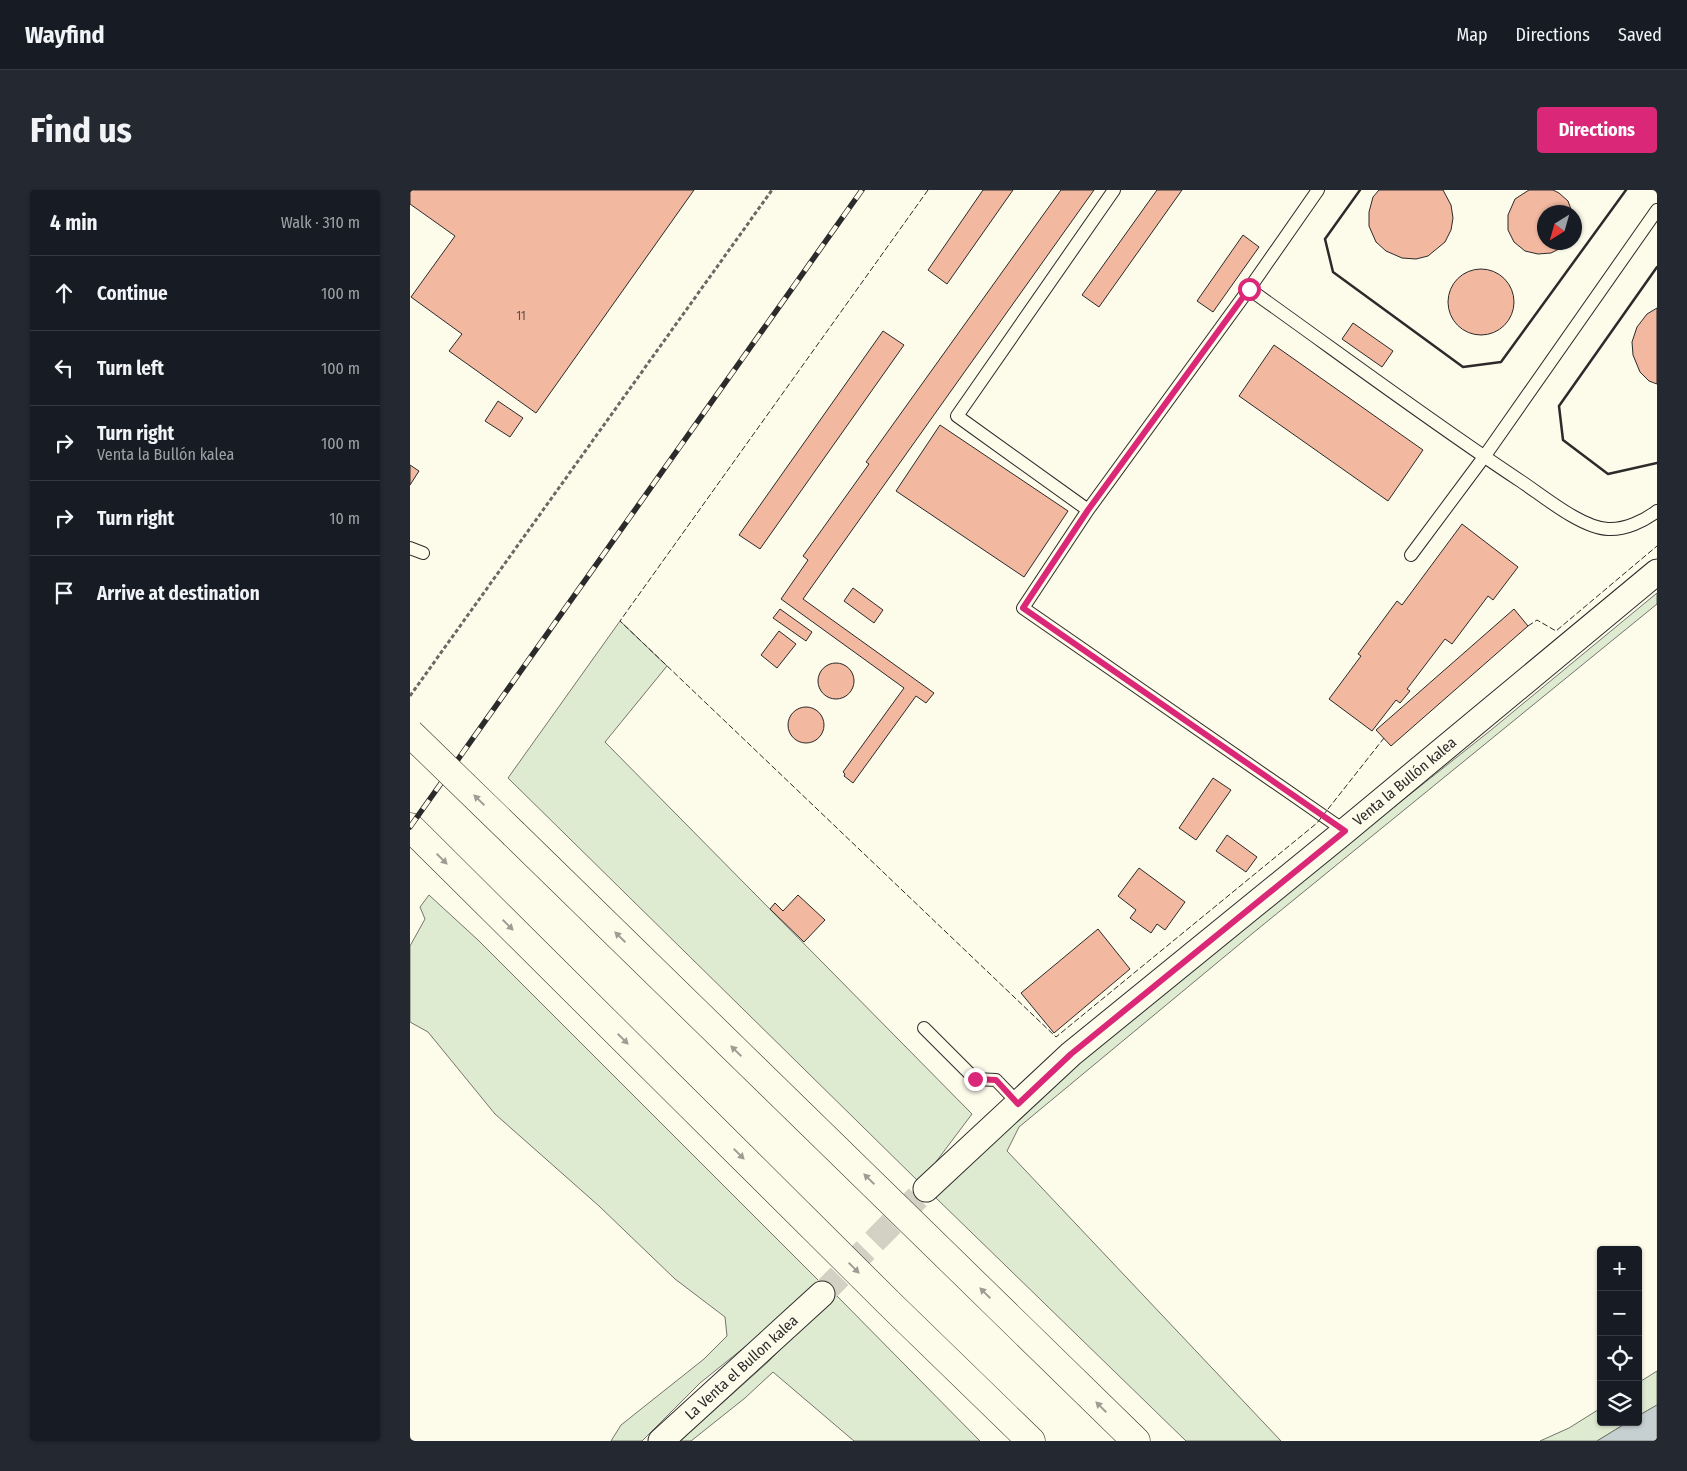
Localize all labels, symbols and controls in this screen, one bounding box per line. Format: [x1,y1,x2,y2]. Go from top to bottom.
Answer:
text: Wayfind [25,21,105,49]
text: Map [1456,24,1488,46]
text: Directions [1516,24,1590,46]
text: Saved [1618,24,1662,46]
button: Directions [1537,107,1657,153]
text: Find us [30,109,132,151]
north arrow [1537,205,1582,250]
text: 4 min [50,210,98,236]
text: Walk · 310 m [281,213,360,232]
route start [1238,278,1261,301]
icon: ahead [50,279,78,307]
text: Continue [97,282,168,305]
text: 100 m [321,284,360,303]
house number: 11 [516,309,526,323]
icon: left [50,354,78,382]
text: Turn left [97,357,164,380]
text: 100 m [321,359,360,378]
text: Turn right [97,422,174,445]
icon: right [50,429,78,457]
text: 100 m [321,434,360,453]
text: Venta la Bullón kalea [97,445,234,464]
icon: right [50,504,78,532]
text: Turn right [97,507,174,530]
text: 10 m [329,509,360,528]
icon: arrive [50,579,78,607]
text: Arrive at destination [97,582,260,605]
street label: Venta la Bullón kalea [1349,733,1460,830]
one-way arrow [473,794,485,806]
one-way arrow [435,853,447,865]
one-way arrow [502,919,514,931]
one-way arrow [614,931,626,943]
one-way arrow [617,1033,629,1045]
one-way arrow [731,1045,743,1057]
route end [964,1068,987,1091]
one-way arrow [733,1148,745,1160]
one-way arrow [863,1173,875,1185]
map controls [1597,1246,1642,1426]
button: + [1597,1246,1642,1291]
one-way arrow [848,1262,860,1274]
one-way arrow [979,1287,991,1299]
button: − [1597,1291,1642,1336]
street label: La Venta el Bullon kalea [681,1311,802,1424]
button: locate [1597,1336,1642,1381]
button: layers [1597,1381,1642,1426]
one-way arrow [1095,1401,1107,1413]

